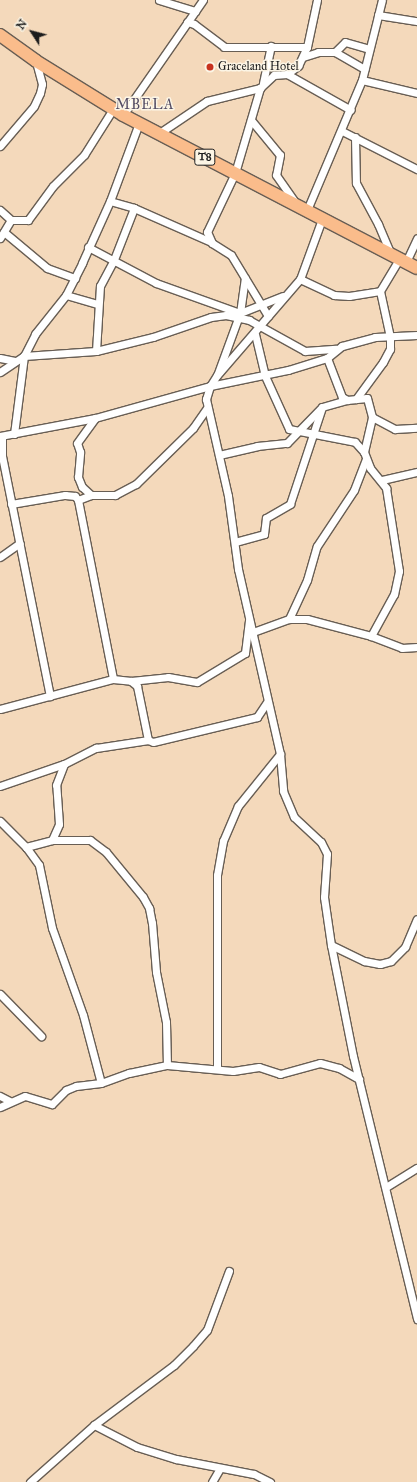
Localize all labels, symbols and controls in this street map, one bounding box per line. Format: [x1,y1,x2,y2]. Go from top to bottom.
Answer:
north arrow [12,12,52,52]
text: N [14,17,30,32]
place label: Graceland Hotel [218,60,299,74]
marker: Graceland Hotel [205,62,215,72]
district label: MBELA [116,97,174,113]
road number: T8 [194,148,216,166]

